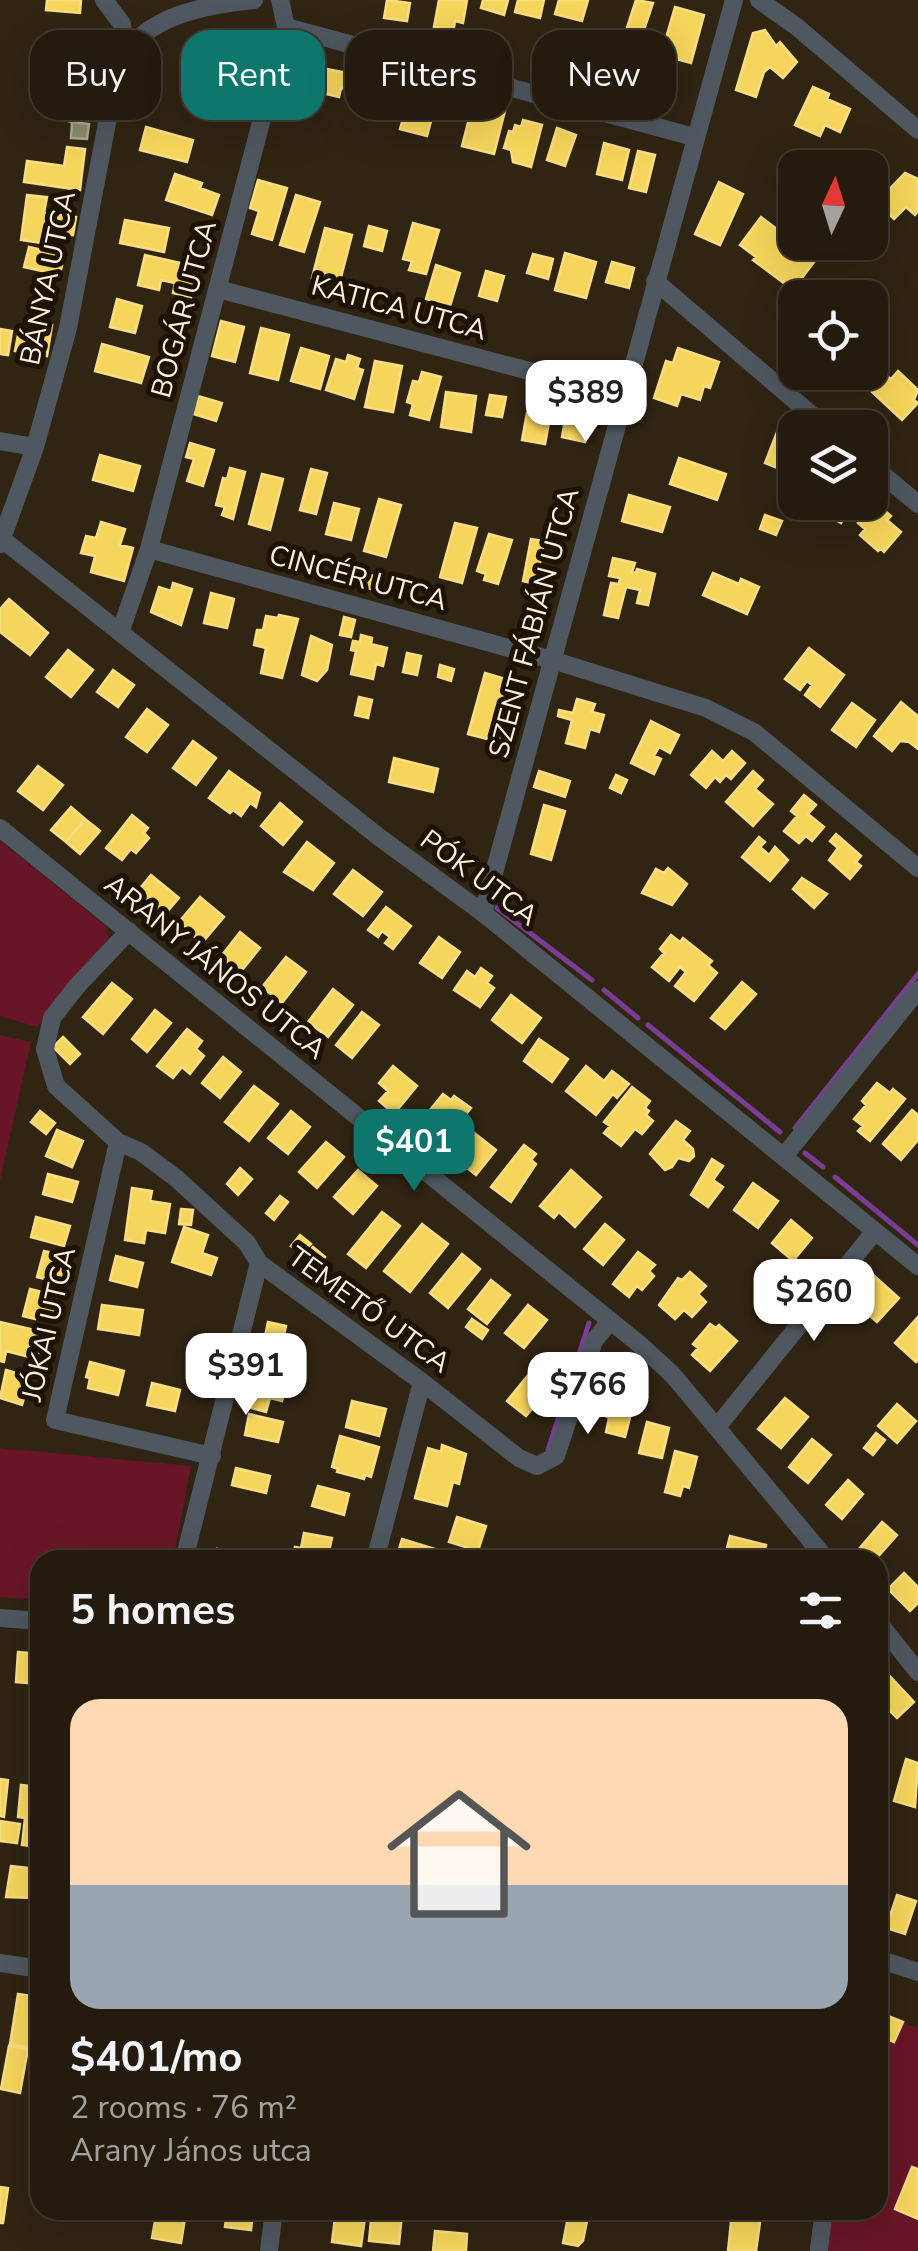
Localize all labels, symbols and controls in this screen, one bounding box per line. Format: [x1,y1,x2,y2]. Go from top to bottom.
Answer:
chip: Buy [30,30,161,120]
chip: Rent [181,30,325,120]
chip: Filters [345,30,512,120]
chip: New [532,30,676,120]
north arrow [778,150,888,260]
map controls [778,150,888,520]
street label: BÁNYA UTCA [11,187,85,369]
street label: BOGÁR UTCA [142,216,226,402]
street label: KATICA UTCA [307,266,491,350]
button: locate [778,280,888,390]
pin: $389 [527,360,645,445]
text: $389 [548,371,624,414]
button: layers [778,410,888,520]
street label: SZENT FÁBIÁN UTCA [480,484,588,762]
street label: CINCÉR UTCA [265,536,451,620]
street label: PÓK UTCA [412,821,546,935]
street label: ARANY JÁNOS UTCA [96,866,334,1068]
pin: $401 [355,1109,473,1194]
text: $401 [376,1120,452,1163]
street label: TEMETŐ UTCA [280,1238,458,1382]
street label: JÓKAI UTCA [13,1243,85,1406]
pin: $260 [755,1259,873,1344]
text: $260 [776,1270,852,1313]
pin: $391 [187,1333,305,1418]
text: $391 [208,1344,284,1387]
pin: $766 [529,1352,647,1437]
text: $766 [550,1363,626,1406]
text: 5 homes [70,1582,235,1639]
icon: filters [793,1583,848,1638]
icon: home [369,1764,549,1944]
text: $401/mo [70,2029,242,2086]
text: 2 rooms · 76 m² [70,2086,297,2129]
text: Arany János utca [70,2129,312,2172]

